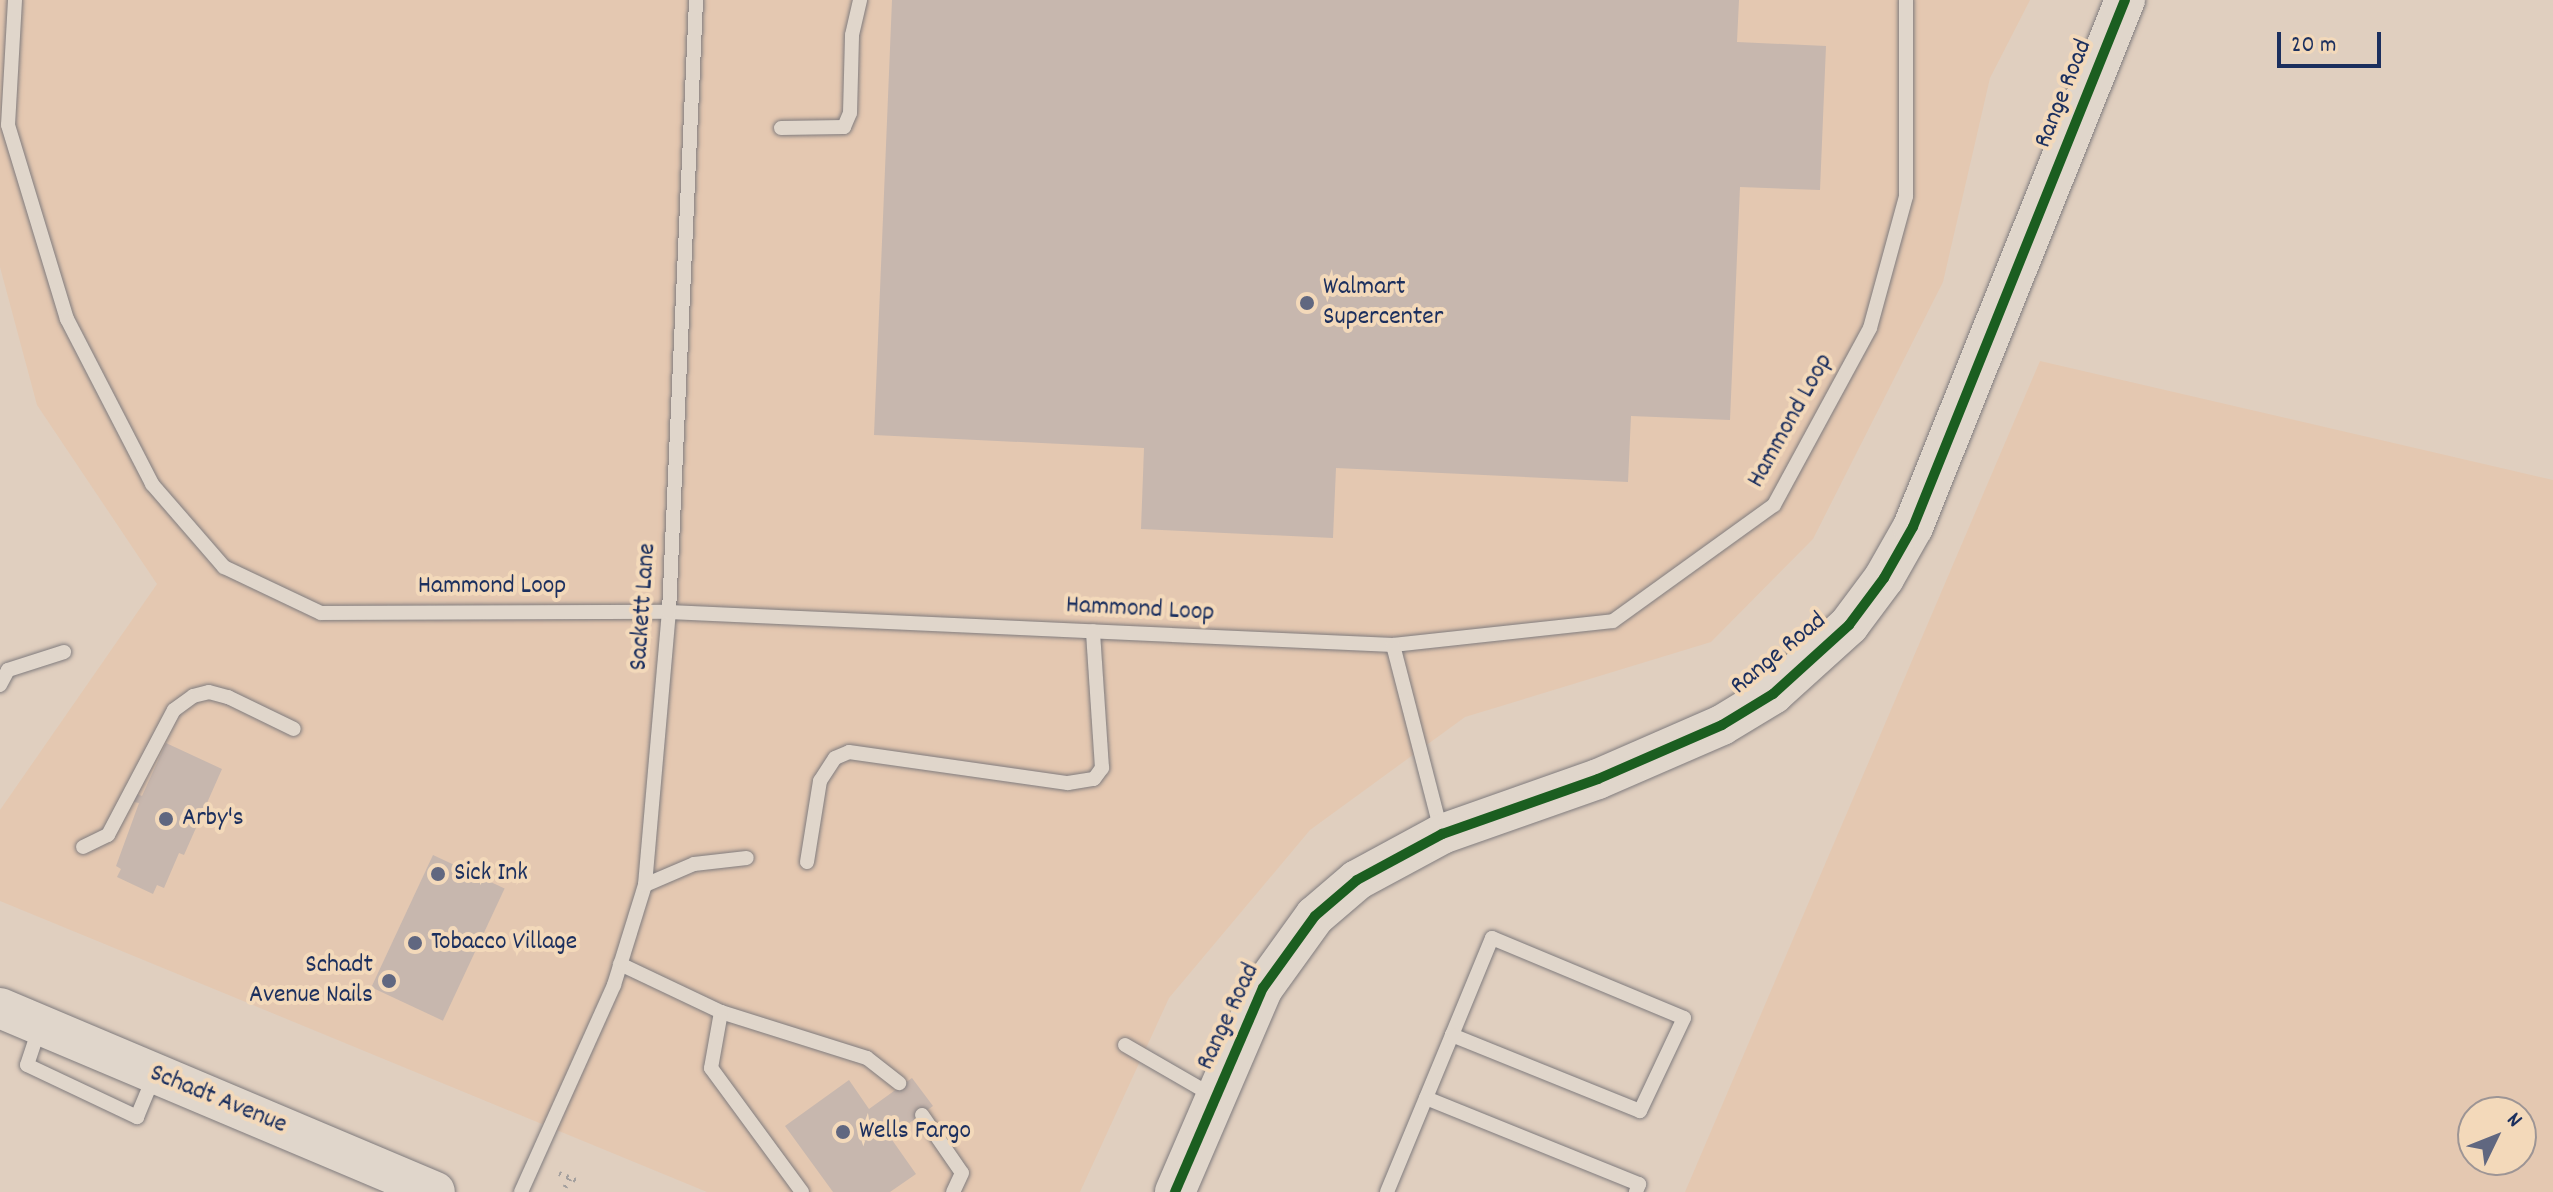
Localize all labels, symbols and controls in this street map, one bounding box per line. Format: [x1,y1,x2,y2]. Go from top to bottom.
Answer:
scale bar [2281,16,2385,66]
text: 20 m [2291,29,2337,63]
street label: Range Road [2028,35,2100,153]
place label: Walmart Supercenter [1323,272,1443,334]
marker: Walmart Supercenter [1298,294,1316,312]
street label: Hammond Loop [1741,348,1841,494]
street label: Sackett Lane [624,542,664,672]
street label: Hammond Loop [418,571,566,603]
street label: Hammond Loop [1065,591,1215,629]
street label: Range Road [1725,606,1833,702]
place label: Arby's [182,803,244,835]
marker: Arby's [157,810,175,828]
place label: Sick Ink [454,858,528,890]
marker: Sick Ink [429,865,447,883]
place label: Tobacco Village [431,927,577,959]
marker: Tobacco Village [406,934,424,952]
place label: Schadt Avenue Nails [249,950,373,1012]
street label: Range Road [1191,959,1267,1075]
marker: Schadt Avenue Nails [380,972,398,990]
street label: Schadt Avenue [145,1058,291,1142]
north arrow [2457,1096,2537,1176]
text: N [2498,1106,2528,1135]
place label: Wells Fargo [859,1116,971,1148]
marker: Wells Fargo [834,1123,852,1141]

